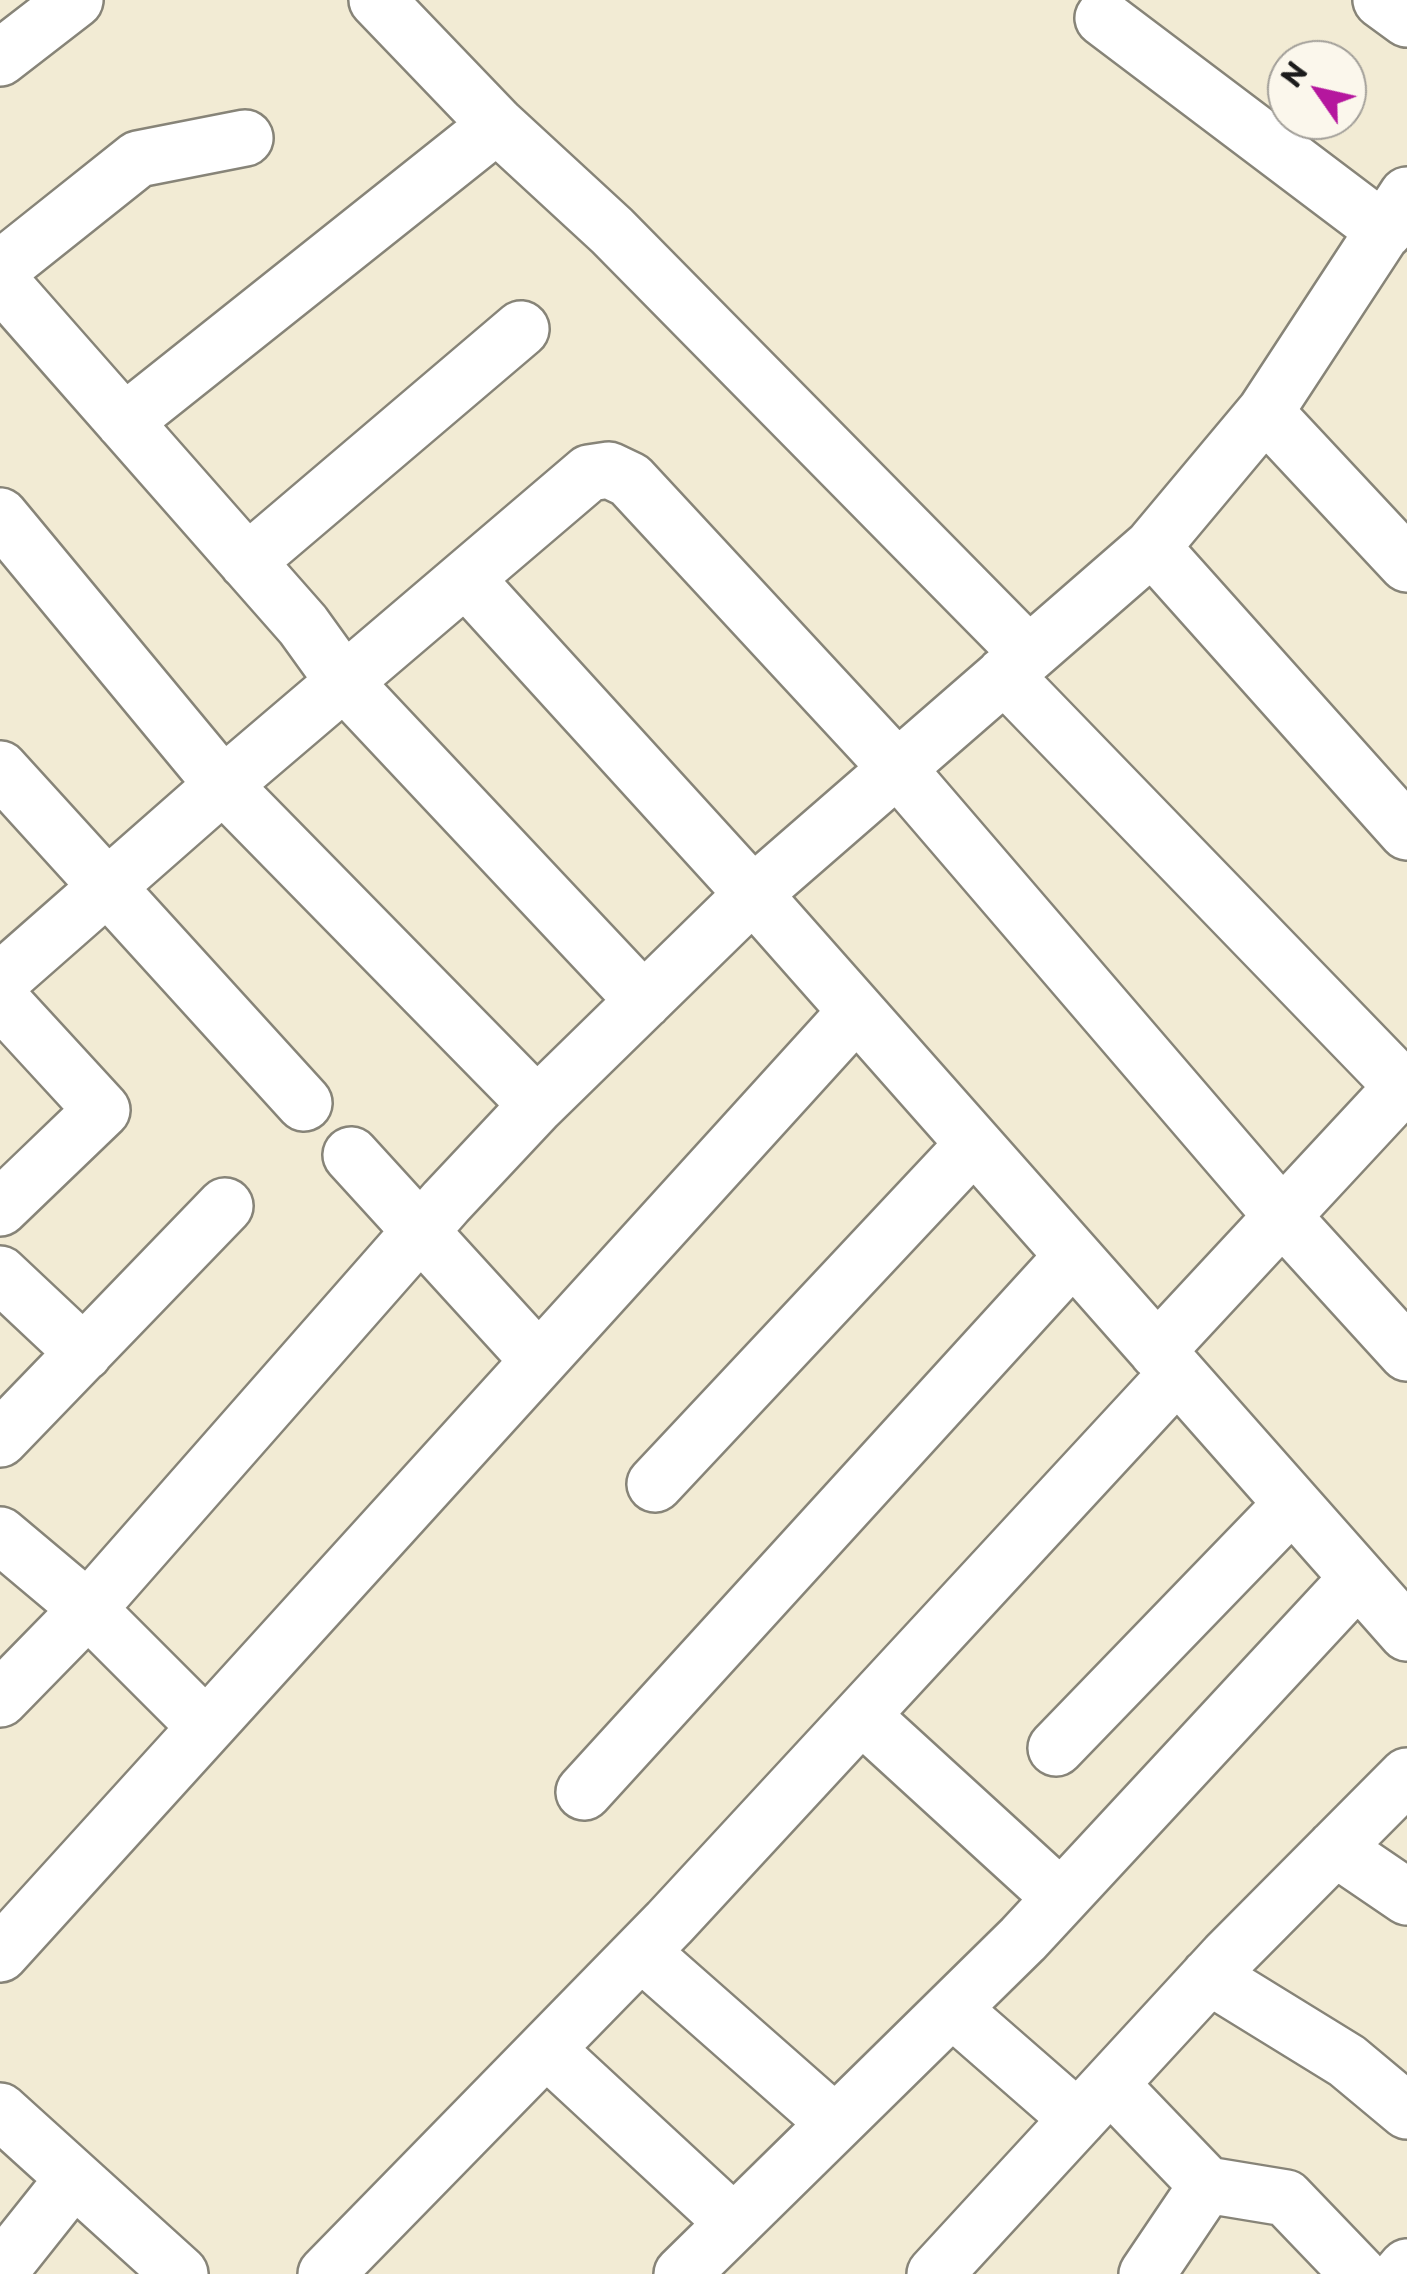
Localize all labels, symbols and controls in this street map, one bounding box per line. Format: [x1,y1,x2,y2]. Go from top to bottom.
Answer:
north arrow [1267,40,1367,140]
text: N [1269,53,1317,95]

